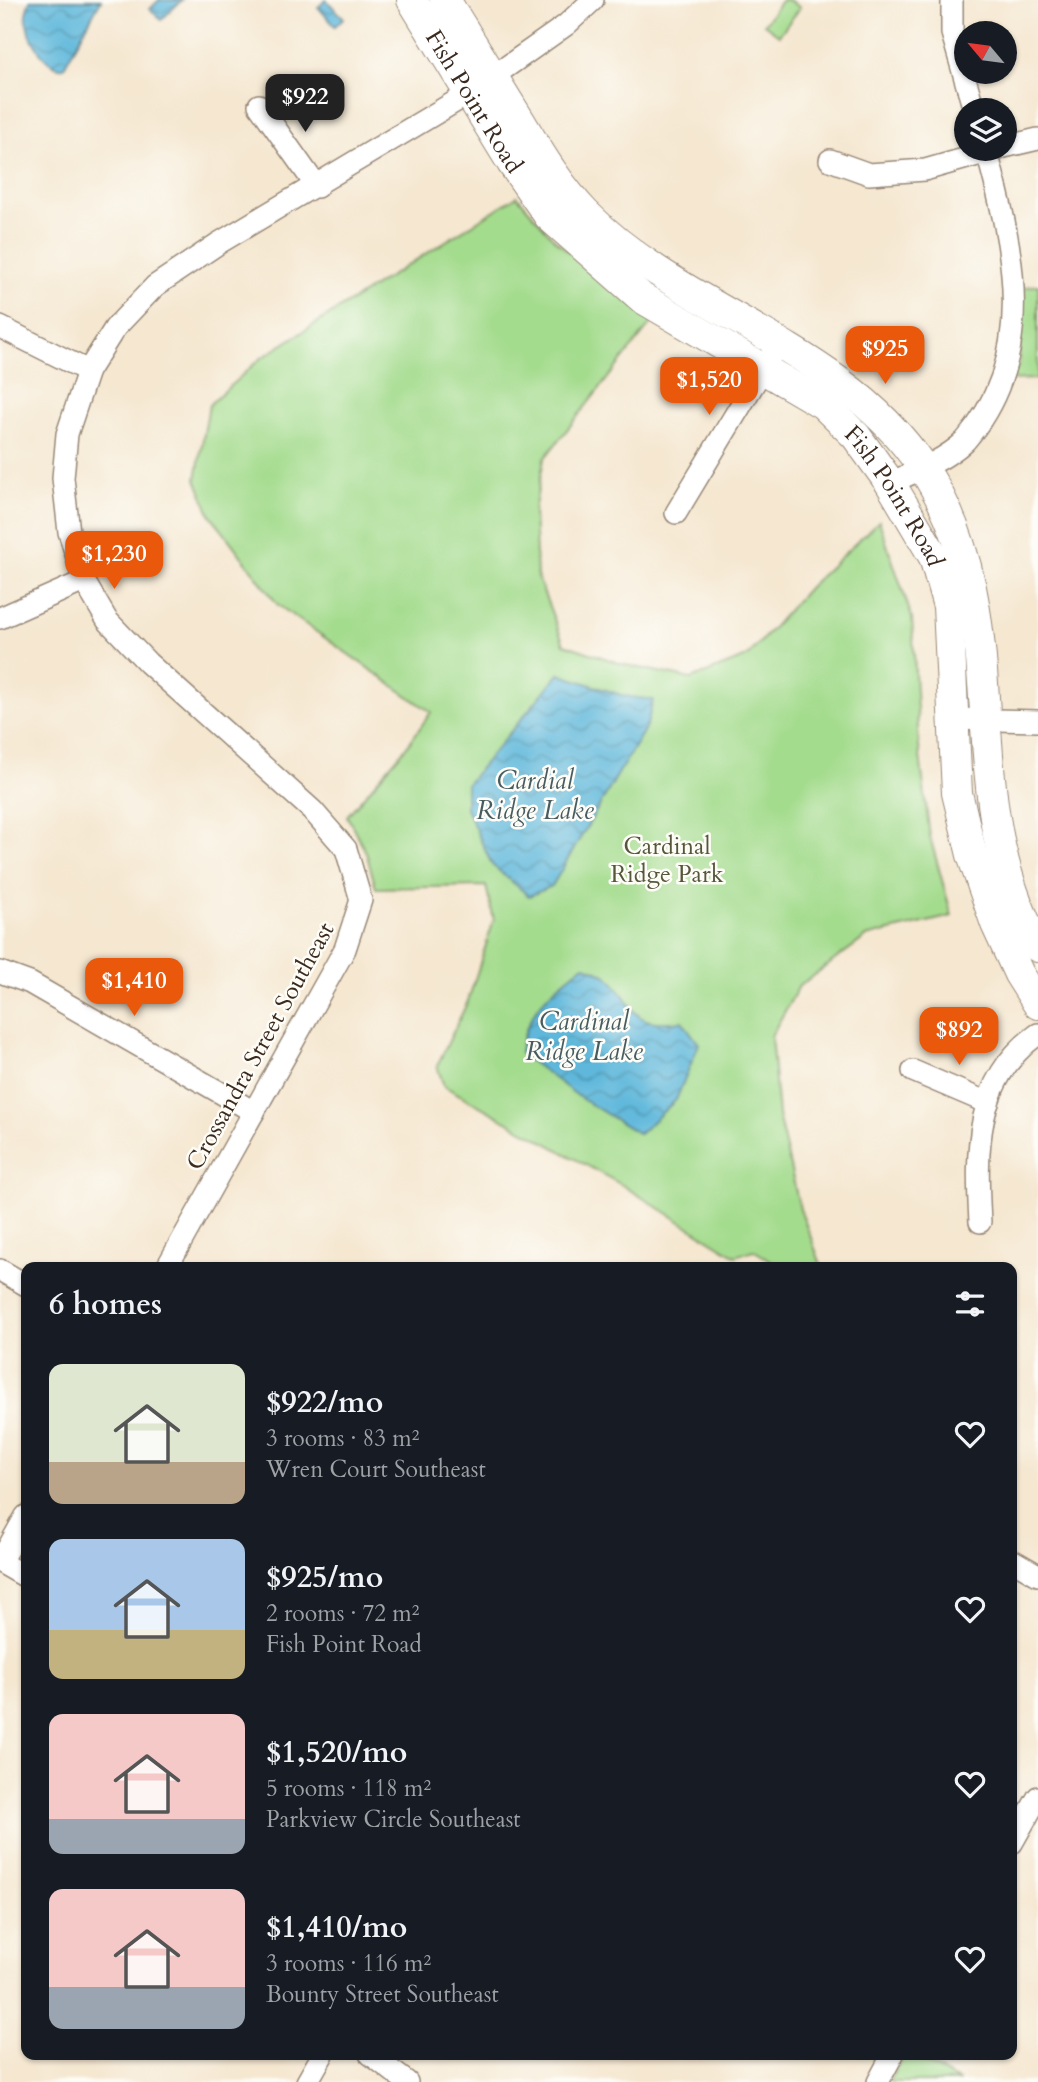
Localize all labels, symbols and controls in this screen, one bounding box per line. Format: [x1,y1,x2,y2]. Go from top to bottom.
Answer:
north arrow [954,21,1017,84]
map controls [954,21,1017,161]
street label: Fish Point Road [417,24,530,180]
pin: $922 [264,74,346,134]
text: $922 [281,81,329,112]
button: layers [954,98,1017,161]
pin: $925 [844,326,926,386]
text: $925 [861,333,909,364]
pin: $1,520 [652,358,766,417]
text: $1,520 [676,364,742,395]
street label: Fish Point Road [837,418,952,570]
pin: $1,230 [57,532,171,591]
text: $1,230 [81,538,147,569]
water label: Cardial Ridge Lake [476,763,595,828]
park label: Cardinal Ridge Park [610,830,724,891]
street label: Crossandra Street Southeast [179,916,343,1176]
pin: $1,410 [77,958,191,1018]
text: $1,410 [101,965,167,996]
water label: Cardinal Ridge Lake [525,1004,644,1069]
pin: $892 [918,1007,1000,1067]
text: $892 [935,1014,983,1045]
text: 6 homes [49,1284,162,1325]
icon: filters [951,1285,989,1323]
text: $922/mo [266,1382,383,1423]
icon: home [105,1392,189,1476]
icon: heart [951,1415,989,1453]
text: 3 rooms · 83 m² [266,1423,419,1454]
text: Wren Court Southeast [266,1454,486,1485]
text: $925/mo [266,1557,383,1598]
icon: home [105,1567,189,1651]
icon: heart [951,1590,989,1628]
text: 2 rooms · 72 m² [266,1598,419,1629]
text: Fish Point Road [266,1629,422,1660]
text: $1,520/mo [266,1732,407,1773]
icon: home [105,1742,189,1826]
icon: heart [951,1765,989,1803]
text: 5 rooms · 118 m² [266,1773,431,1804]
text: Parkview Circle Southeast [266,1804,521,1835]
text: $1,410/mo [266,1907,407,1948]
icon: home [105,1917,189,2001]
icon: heart [951,1940,989,1978]
text: 3 rooms · 116 m² [266,1948,431,1979]
text: Bounty Street Southeast [266,1979,499,2010]

